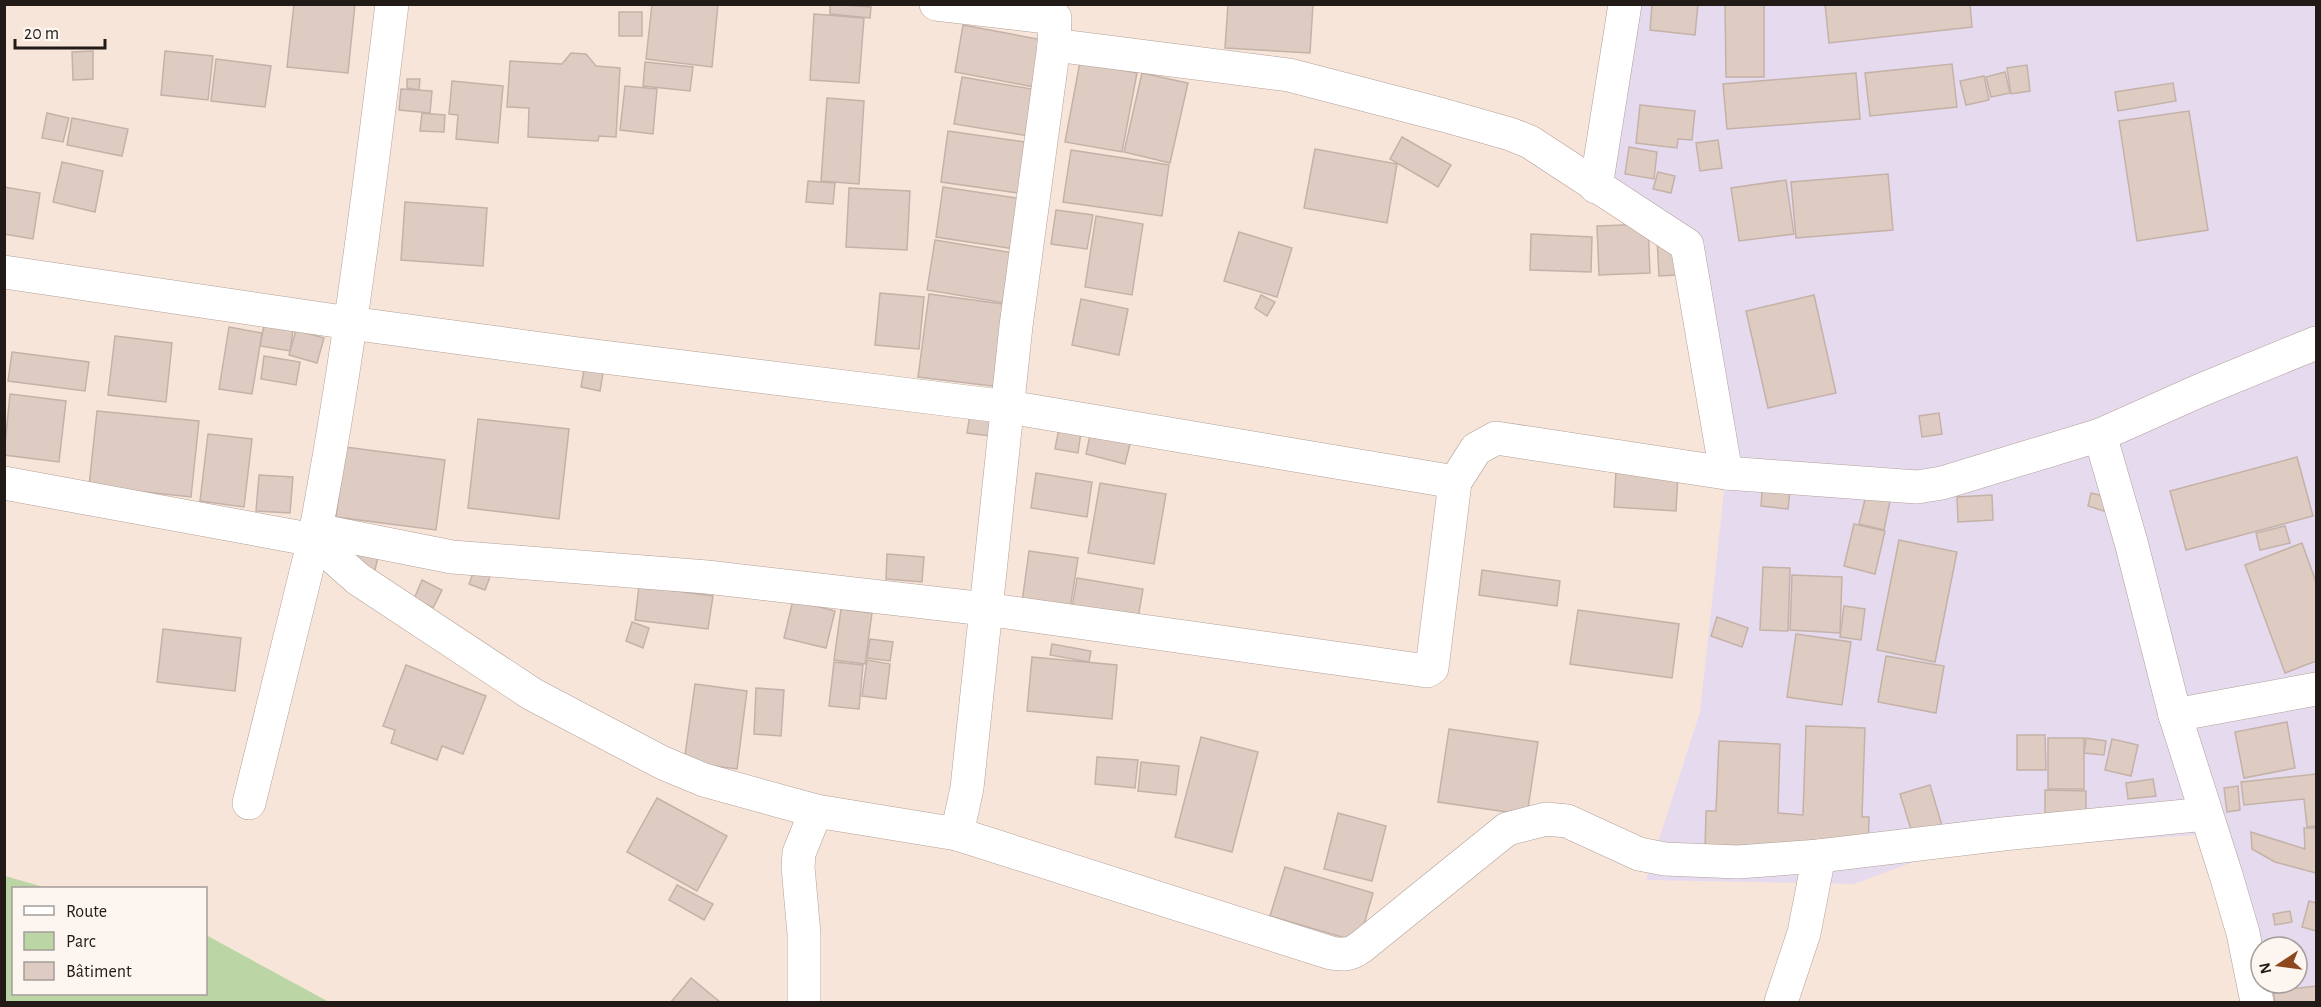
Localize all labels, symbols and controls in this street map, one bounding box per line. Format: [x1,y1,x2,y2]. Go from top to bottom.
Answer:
scale bar [15,12,105,50]
text: 20 m [24,25,59,43]
legend [12,887,207,995]
text: Route [66,903,107,921]
text: Parc [66,933,96,951]
north arrow [2249,935,2309,995]
text: N [2256,961,2274,975]
text: Bâtiment [66,963,132,981]

